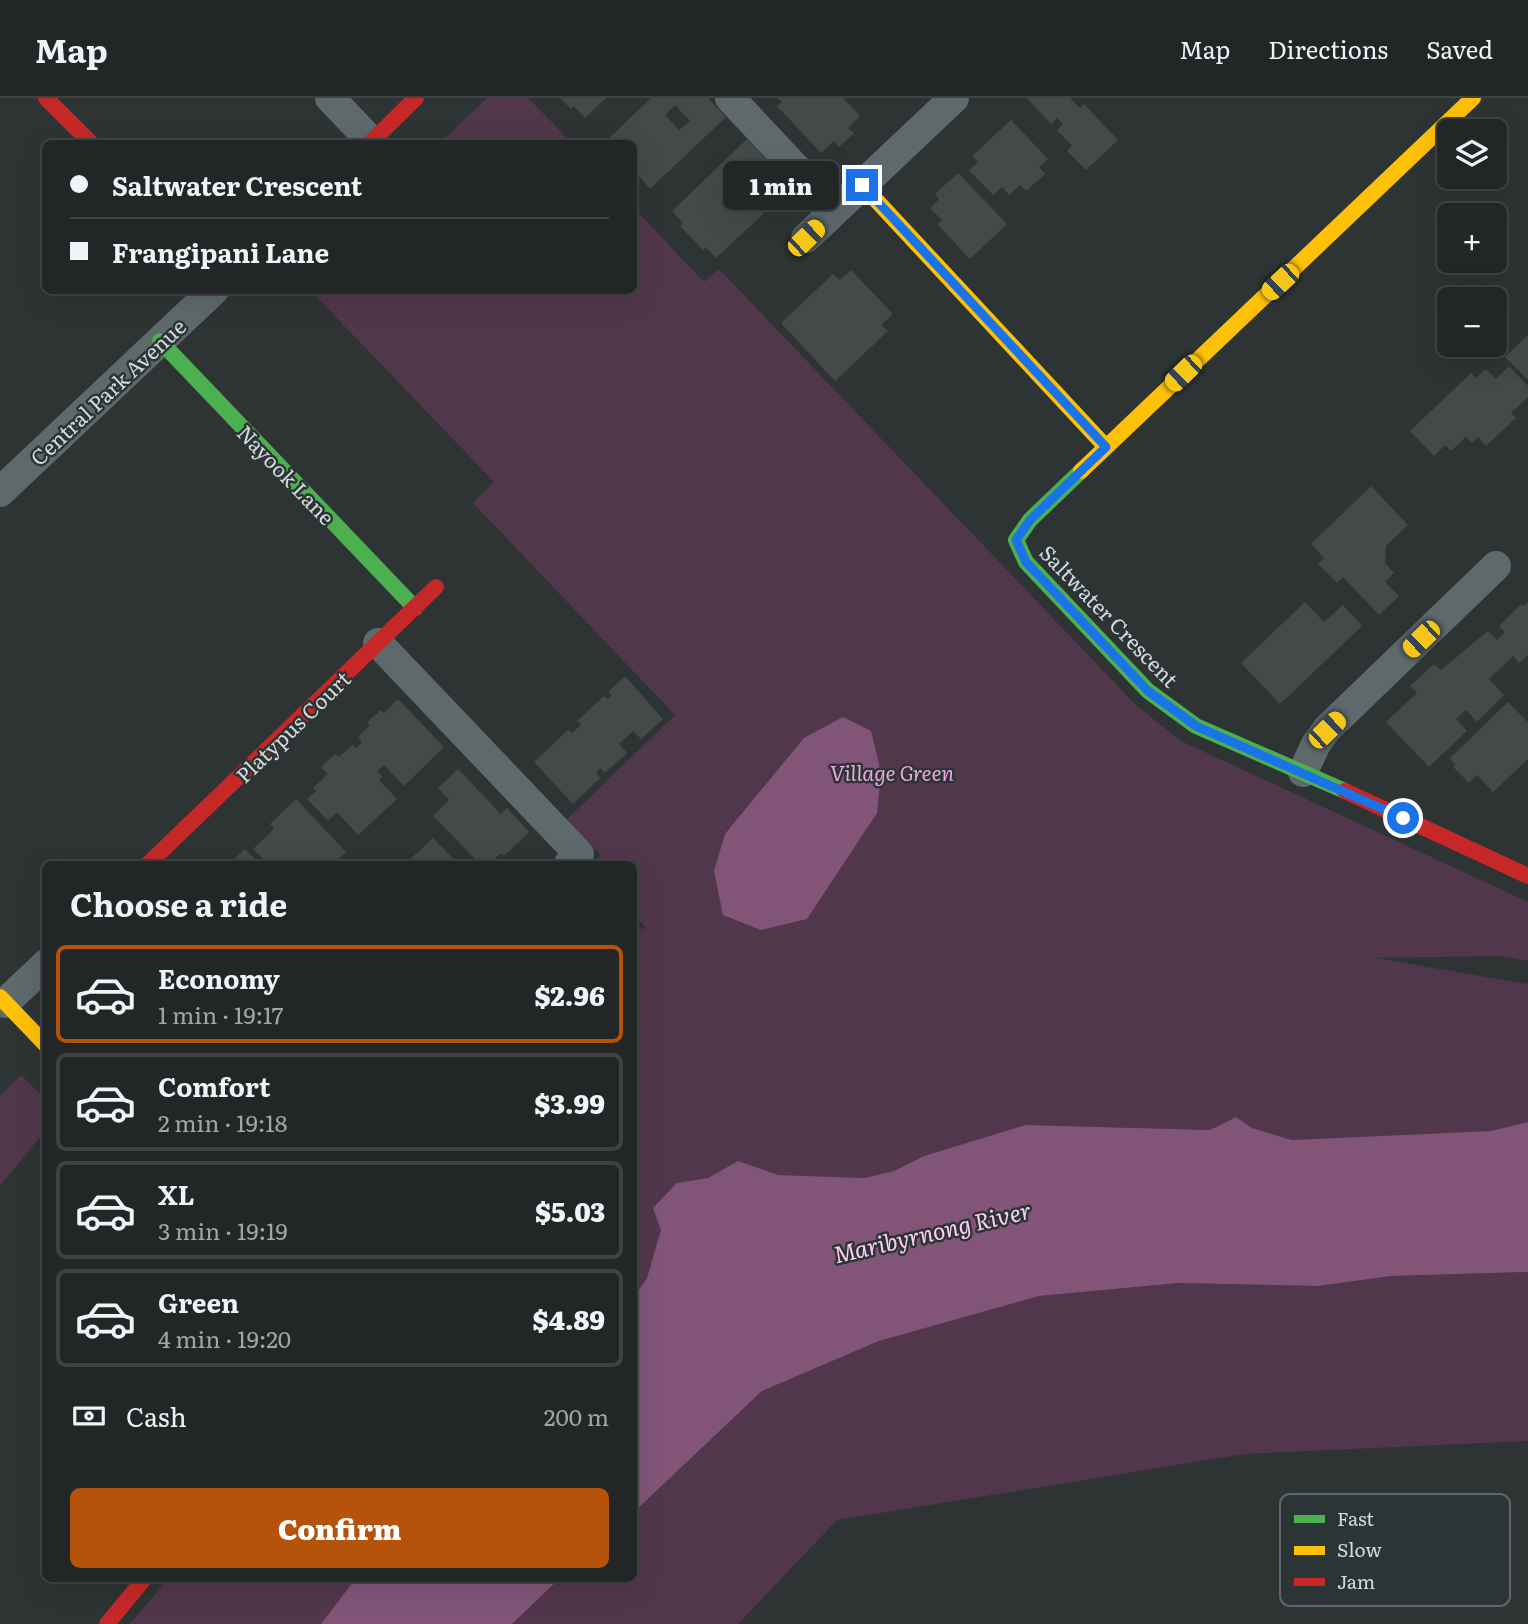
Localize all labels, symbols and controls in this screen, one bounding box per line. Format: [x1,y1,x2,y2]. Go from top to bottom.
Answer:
text: Map [35,24,108,73]
text: Map [1179,31,1230,66]
text: Directions [1268,31,1388,66]
text: Saved [1426,31,1493,66]
map controls [1437,119,1507,357]
button: layers [1437,119,1507,189]
callout: 1 min [722,160,838,210]
text: Saltwater Crescent [112,165,362,204]
text: 1 min [750,168,812,202]
route end [846,169,878,201]
button: + [1437,203,1507,273]
car [784,216,829,260]
text: Frangipani Lane [112,232,329,271]
car [1258,260,1303,304]
button: − [1437,287,1507,357]
street label: Central Park Avenue [22,310,192,472]
car [1161,351,1206,395]
street label: Nayook Lane [231,417,343,531]
street label: Saltwater Crescent [1034,537,1187,694]
car [1399,617,1444,661]
street label: Platypus Court [228,663,357,789]
car [1305,708,1350,752]
park label: Village Green [830,756,954,787]
route start [1387,802,1419,834]
text: Choose a ride [70,879,287,927]
text: Economy [158,958,280,997]
icon: car [74,963,137,1026]
text: $2.96 [534,975,605,1014]
text: 1 min · 19:17 [158,997,283,1031]
text: Comfort [158,1066,270,1105]
icon: car [74,1071,137,1134]
text: $3.99 [534,1083,605,1122]
text: 2 min · 19:18 [158,1105,287,1139]
text: XL [158,1174,195,1213]
icon: car [74,1179,137,1242]
text: $5.03 [535,1191,605,1230]
water label: Maribyrnong River [830,1192,1034,1270]
text: 3 min · 19:19 [158,1213,288,1247]
text: Green [158,1282,239,1321]
icon: car [74,1287,137,1350]
text: $4.89 [533,1299,605,1338]
text: 4 min · 19:20 [158,1321,291,1355]
text: Cash [126,1396,187,1435]
icon: cash [70,1397,108,1435]
text: 200 m [544,1399,609,1433]
button: Confirm [70,1488,609,1568]
legend [1280,1494,1510,1606]
text: Fast [1337,1504,1374,1532]
text: Slow [1337,1535,1382,1563]
text: Jam [1337,1567,1375,1595]

